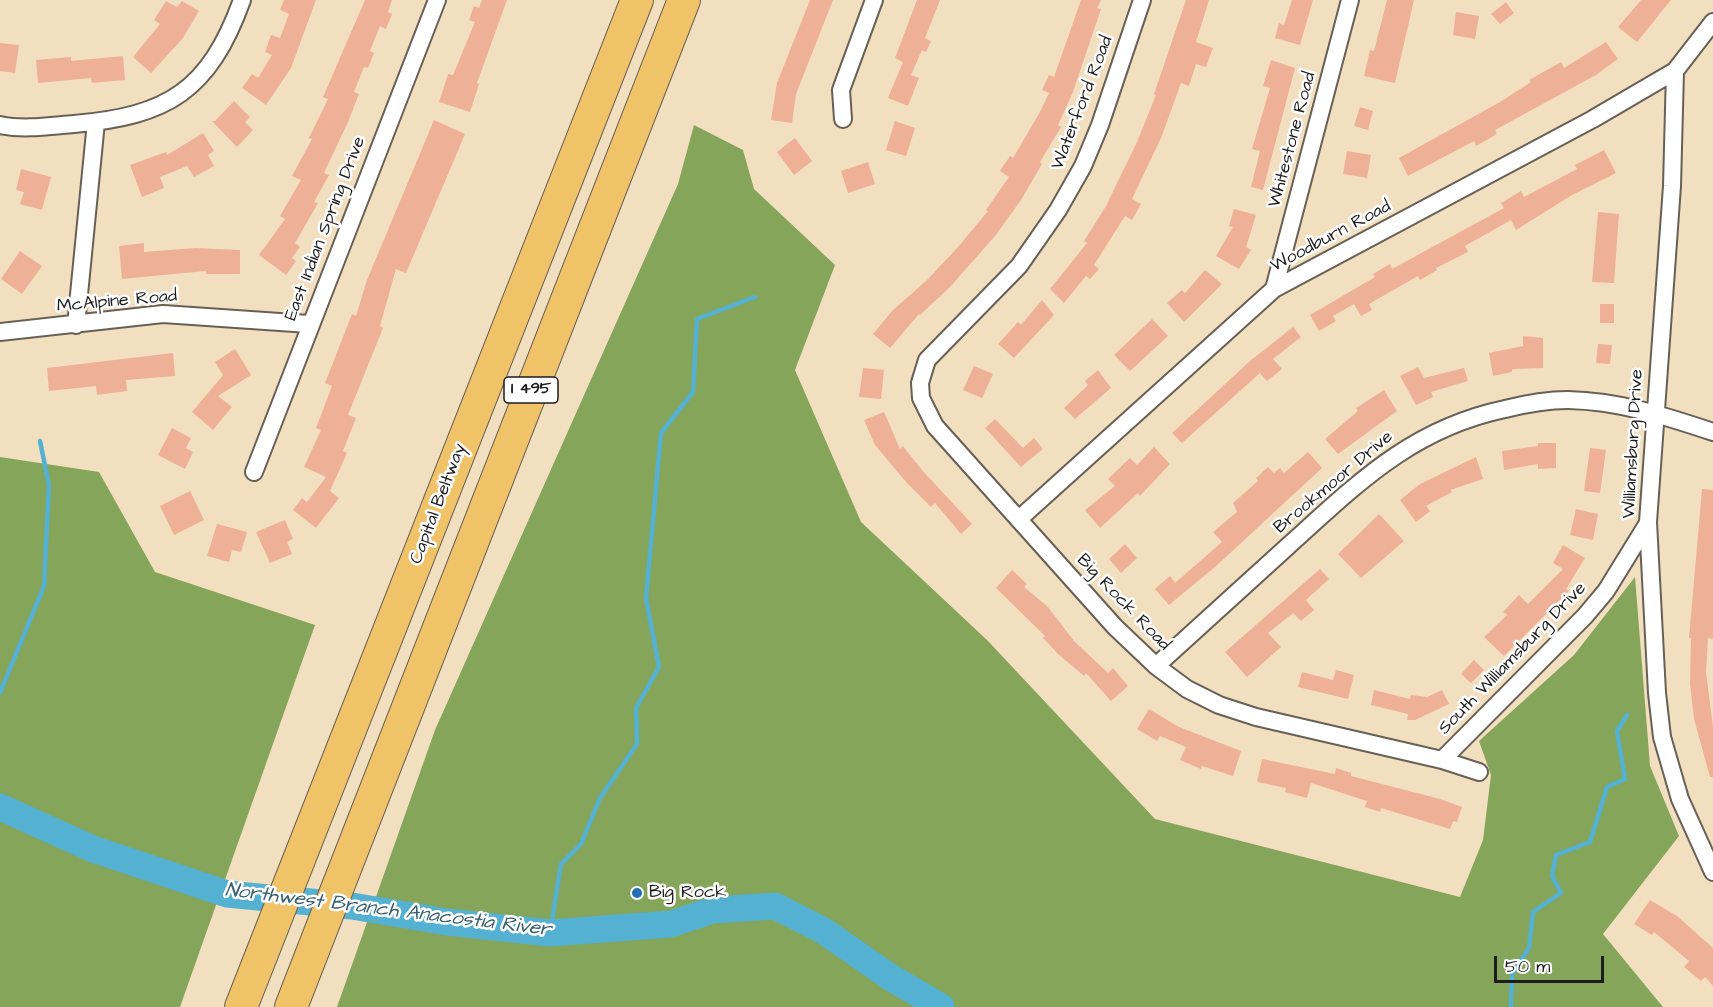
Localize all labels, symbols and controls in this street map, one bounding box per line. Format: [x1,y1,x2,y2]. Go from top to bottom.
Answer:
street label: Waterford Road [1048,33,1118,173]
street label: Whitestone Road [1265,70,1321,210]
street label: East Indian Spring Drive [281,134,371,324]
street label: Woodburn Road [1267,196,1395,278]
street label: McAlpine Road [56,286,178,318]
street label: Williamsburg Drive [1619,369,1649,519]
road number: I 495 [504,377,558,403]
street label: Brookmoor Drive [1270,427,1398,539]
street label: Capital Beltway [406,441,472,567]
street label: Big Rock Road [1071,550,1175,656]
street label: South Williamsburg Drive [1435,578,1591,740]
water label: Northwest Branch Anacostia River [224,879,552,943]
place label: Big Rock [649,882,726,904]
marker: Big Rock [630,886,644,900]
scale bar [1497,944,1606,982]
text: 50 m [1505,954,1550,979]

